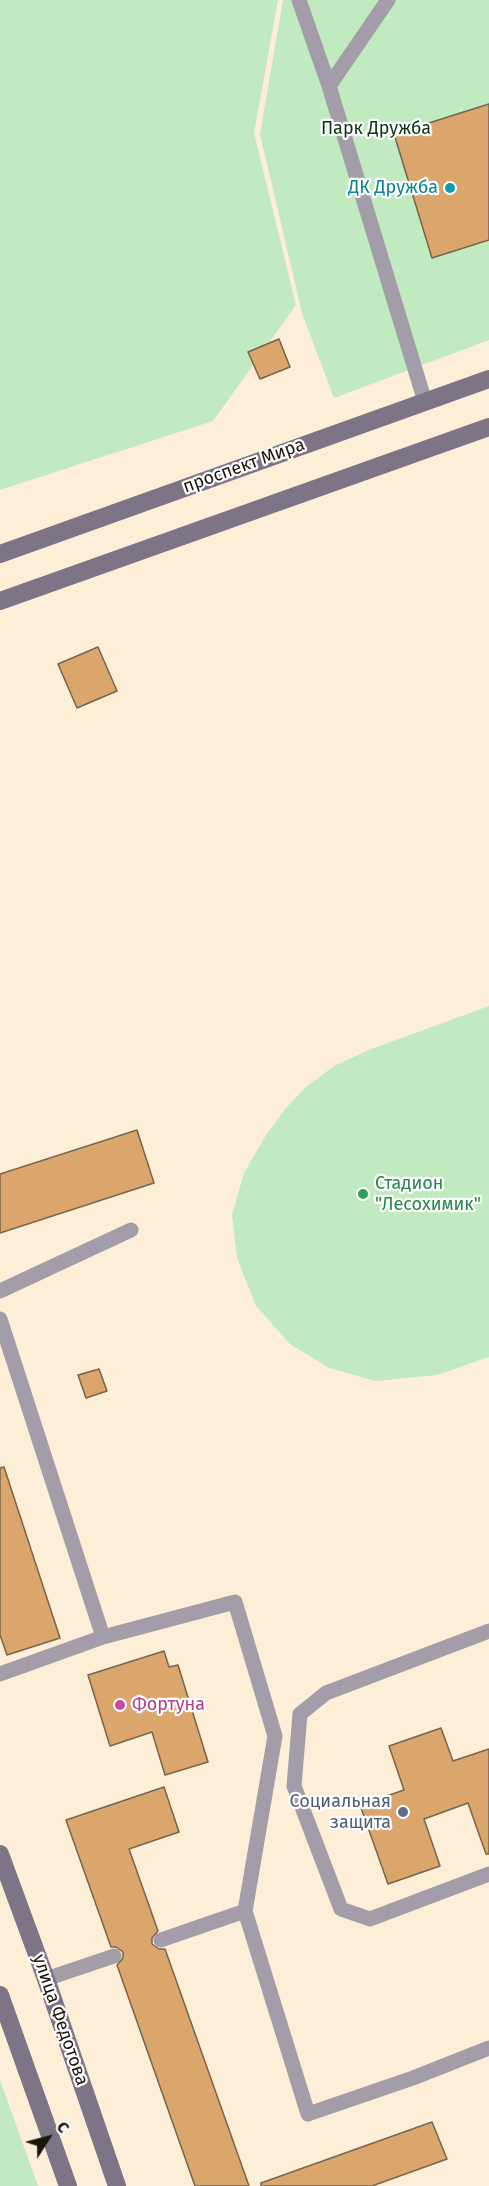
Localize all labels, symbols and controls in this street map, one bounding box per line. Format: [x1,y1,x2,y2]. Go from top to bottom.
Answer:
park label: Парк Дружба [321,118,431,140]
place label: ДК Дружба [348,177,438,199]
marker: ДК Дружба [443,181,457,195]
street label: проспект Мира [180,434,308,498]
place label: Стадион "Лесохимик" [375,1173,481,1216]
marker: Стадион "Лесохимик" [356,1187,370,1201]
place label: Фортуна [132,1694,205,1716]
marker: Фортуна [113,1698,127,1712]
place label: Социальная защита [290,1791,391,1834]
marker: Социальная защита [396,1805,410,1819]
street label: улица Федотова [27,1952,93,2088]
north arrow [18,2108,78,2168]
text: С [53,2118,73,2136]

